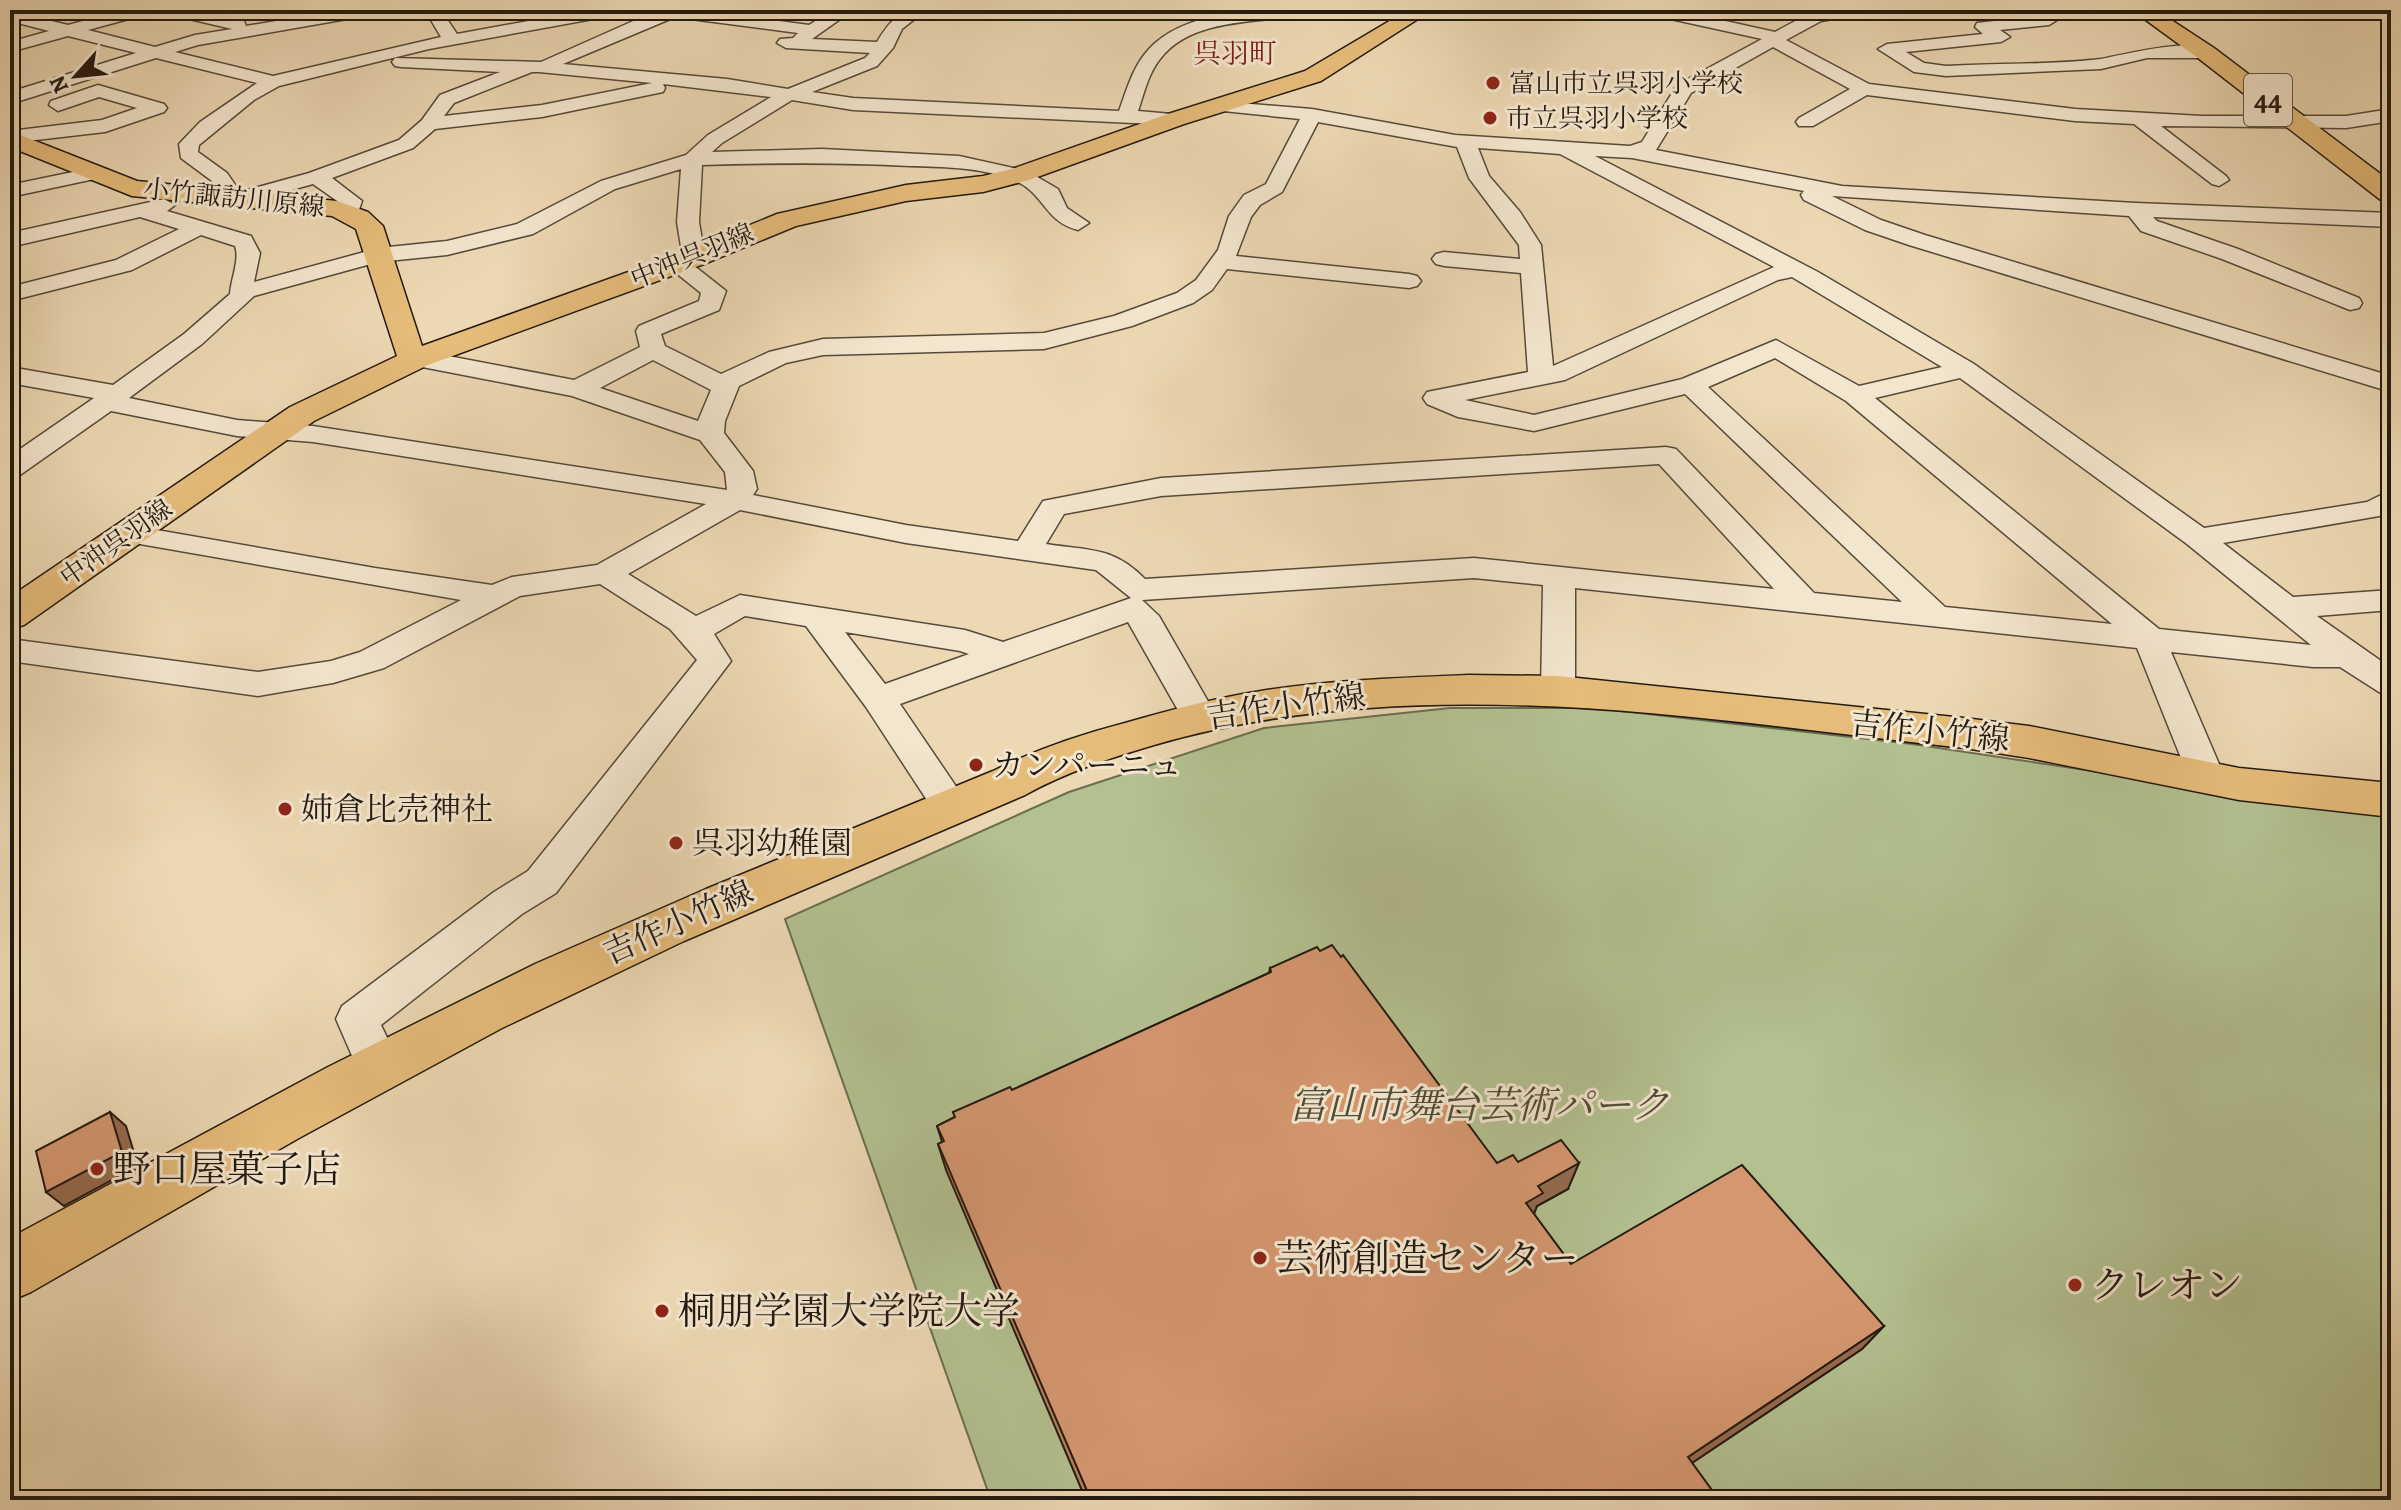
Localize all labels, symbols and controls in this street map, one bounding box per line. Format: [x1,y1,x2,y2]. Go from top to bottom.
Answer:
district label: 呉羽町 [1193,35,1277,73]
north arrow [36,36,116,116]
place label: 富山市立呉羽小学校 [1509,66,1743,101]
text: N [42,71,76,99]
marker: 富山市立呉羽小学校 [1484,74,1502,92]
road number: 44 [2244,74,2292,126]
place label: 市立呉羽小学校 [1506,101,1688,136]
marker: 市立呉羽小学校 [1481,109,1499,127]
street label: 小竹諏訪川原線 [142,171,326,225]
street label: 中沖呉羽線 [625,215,759,297]
street label: 中沖呉羽線 [53,491,179,595]
street label: 吉作小竹線 [1204,673,1368,739]
street label: 吉作小竹線 [1848,701,2012,761]
place label: カンパーニュ [992,743,1182,787]
marker: カンパーニュ [967,756,985,774]
place label: 姉倉比売神社 [301,787,493,831]
marker: 姉倉比売神社 [276,800,294,818]
place label: 呉羽幼稚園 [692,821,852,865]
marker: 呉羽幼稚園 [667,834,685,852]
street label: 吉作小竹線 [596,869,760,975]
park label: 富山市舞台芸術パーク [1289,1079,1669,1131]
place label: 野口屋菓子店 [113,1143,341,1195]
marker: 野口屋菓子店 [88,1160,106,1178]
place label: 芸術創造センター [1276,1232,1578,1284]
marker: 芸術創造センター [1251,1249,1269,1267]
place label: クレオン [2091,1259,2243,1311]
marker: クレオン [2066,1276,2084,1294]
place label: 桐朋学園大学院大学 [678,1285,1020,1337]
marker: 桐朋学園大学院大学 [653,1302,671,1320]

